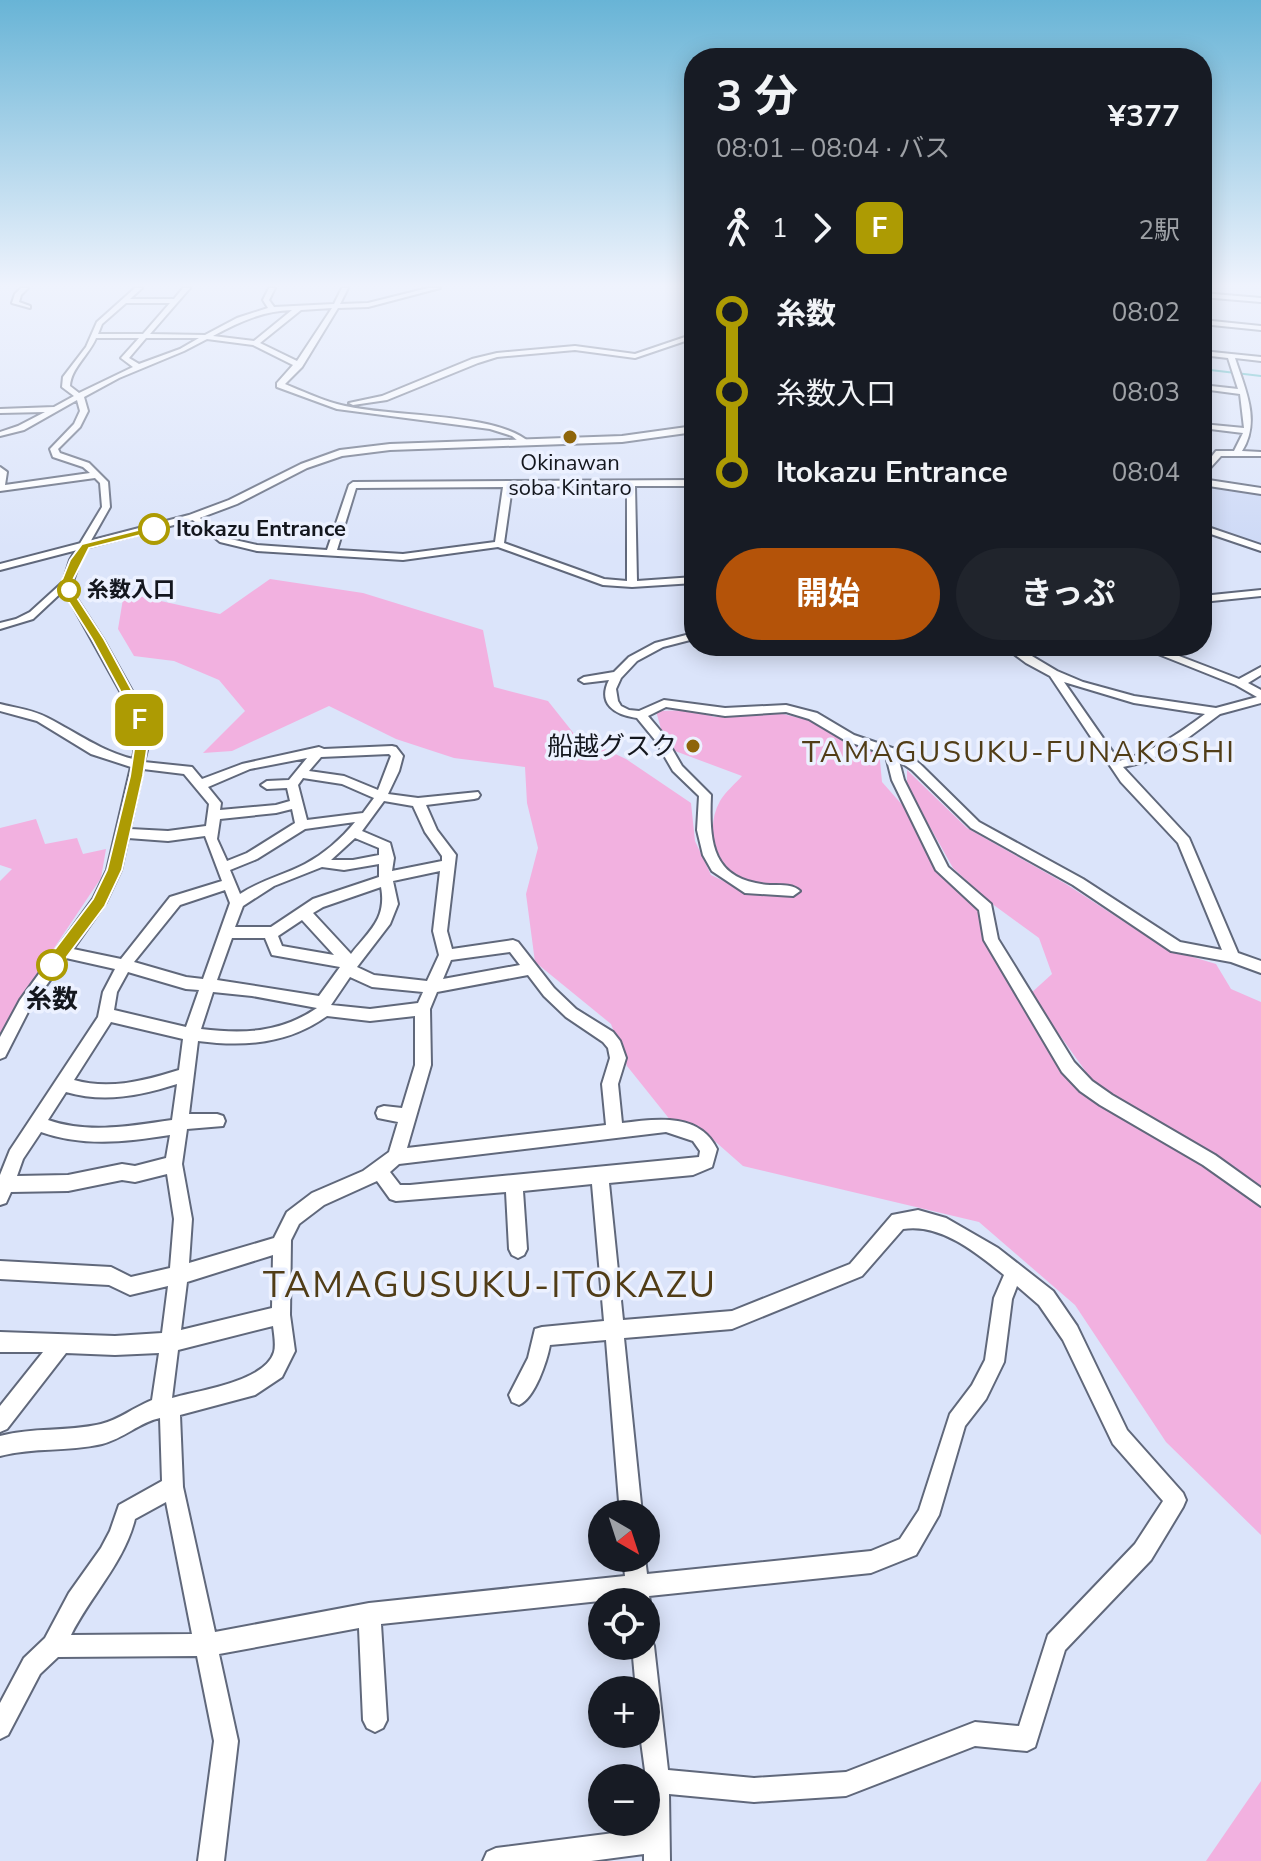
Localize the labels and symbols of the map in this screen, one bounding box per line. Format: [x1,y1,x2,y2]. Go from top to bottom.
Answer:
marker: Okinawan soba Kintaro [561,428,579,446]
place label: Okinawan soba Kintaro [508,448,632,503]
marker: Itokazu Entrance [139,514,169,544]
place label: Itokazu Entrance [176,514,346,544]
place label: 糸数入口 [87,575,175,605]
marker: 糸数入口 [58,579,80,601]
line badge: F [113,694,165,746]
place label: 船越グスク [547,729,677,764]
district label: TAMAGUSUKU-FUNAKOSHI [802,732,1236,773]
marker: 船越グスク [684,737,702,755]
marker: 糸数 [37,950,67,980]
place label: 糸数 [26,982,78,1017]
district label: TAMAGUSUKU-ITOKAZU [263,1261,717,1310]
north arrow [588,1500,660,1572]

